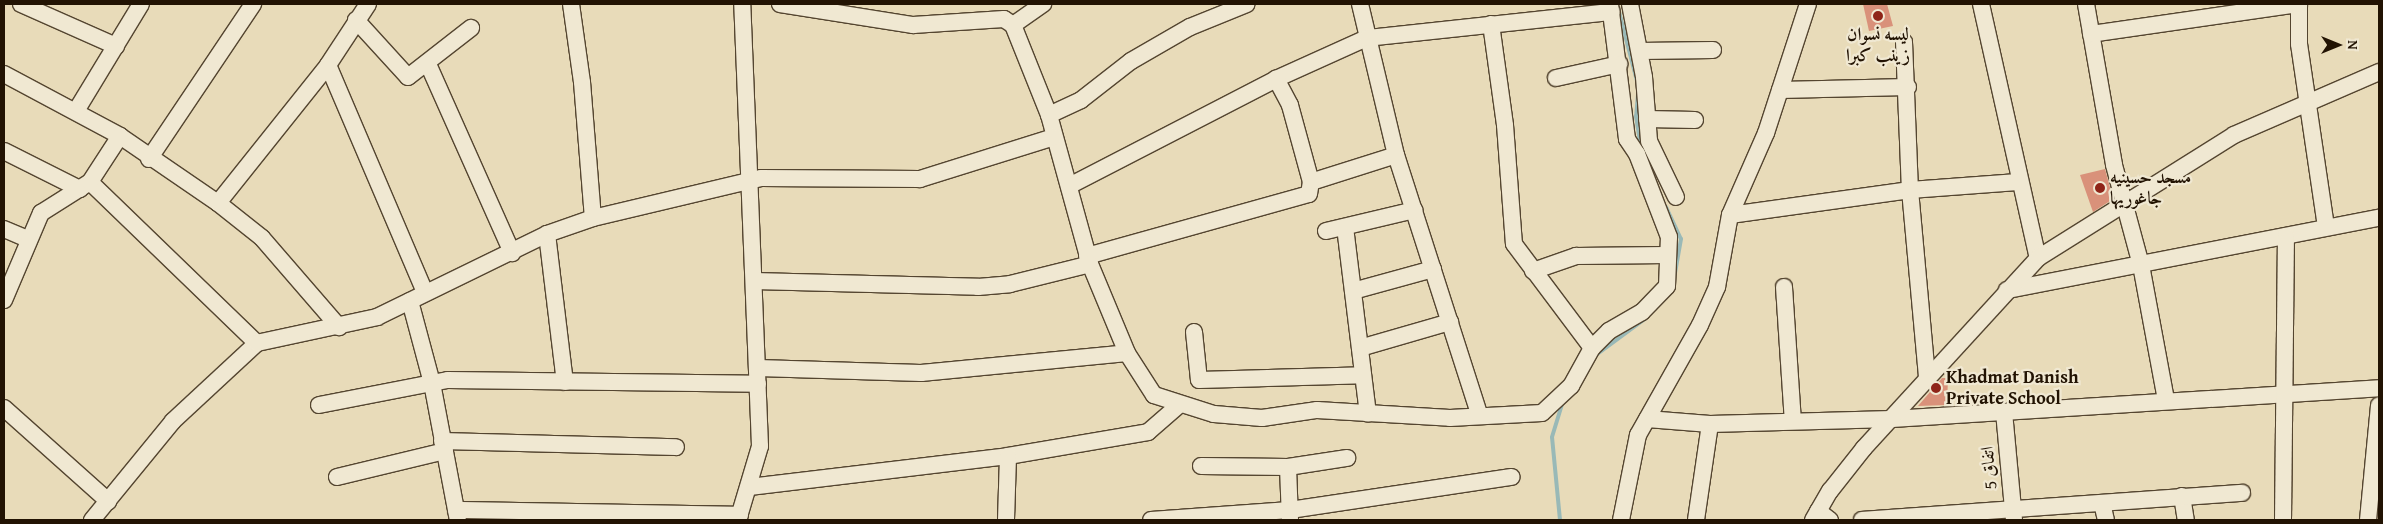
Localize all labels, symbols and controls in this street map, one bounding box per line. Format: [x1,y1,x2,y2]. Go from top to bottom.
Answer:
marker: لیسه نسوان زینب کبرا [1872,10,1884,22]
north arrow [2313,20,2363,70]
place label: لیسه نسوان زینب کبرا [1846,24,1910,66]
text: N [2343,40,2363,50]
place label: مسجد حسینیه جاغوریها [2110,167,2191,210]
marker: مسجد حسینیه جاغوریها [2094,182,2106,194]
place label: Khadmat Danish Private School [1946,367,2079,409]
marker: Khadmat Danish Private School [1930,382,1942,394]
street label: اتفاق 5 [1976,446,2002,490]

